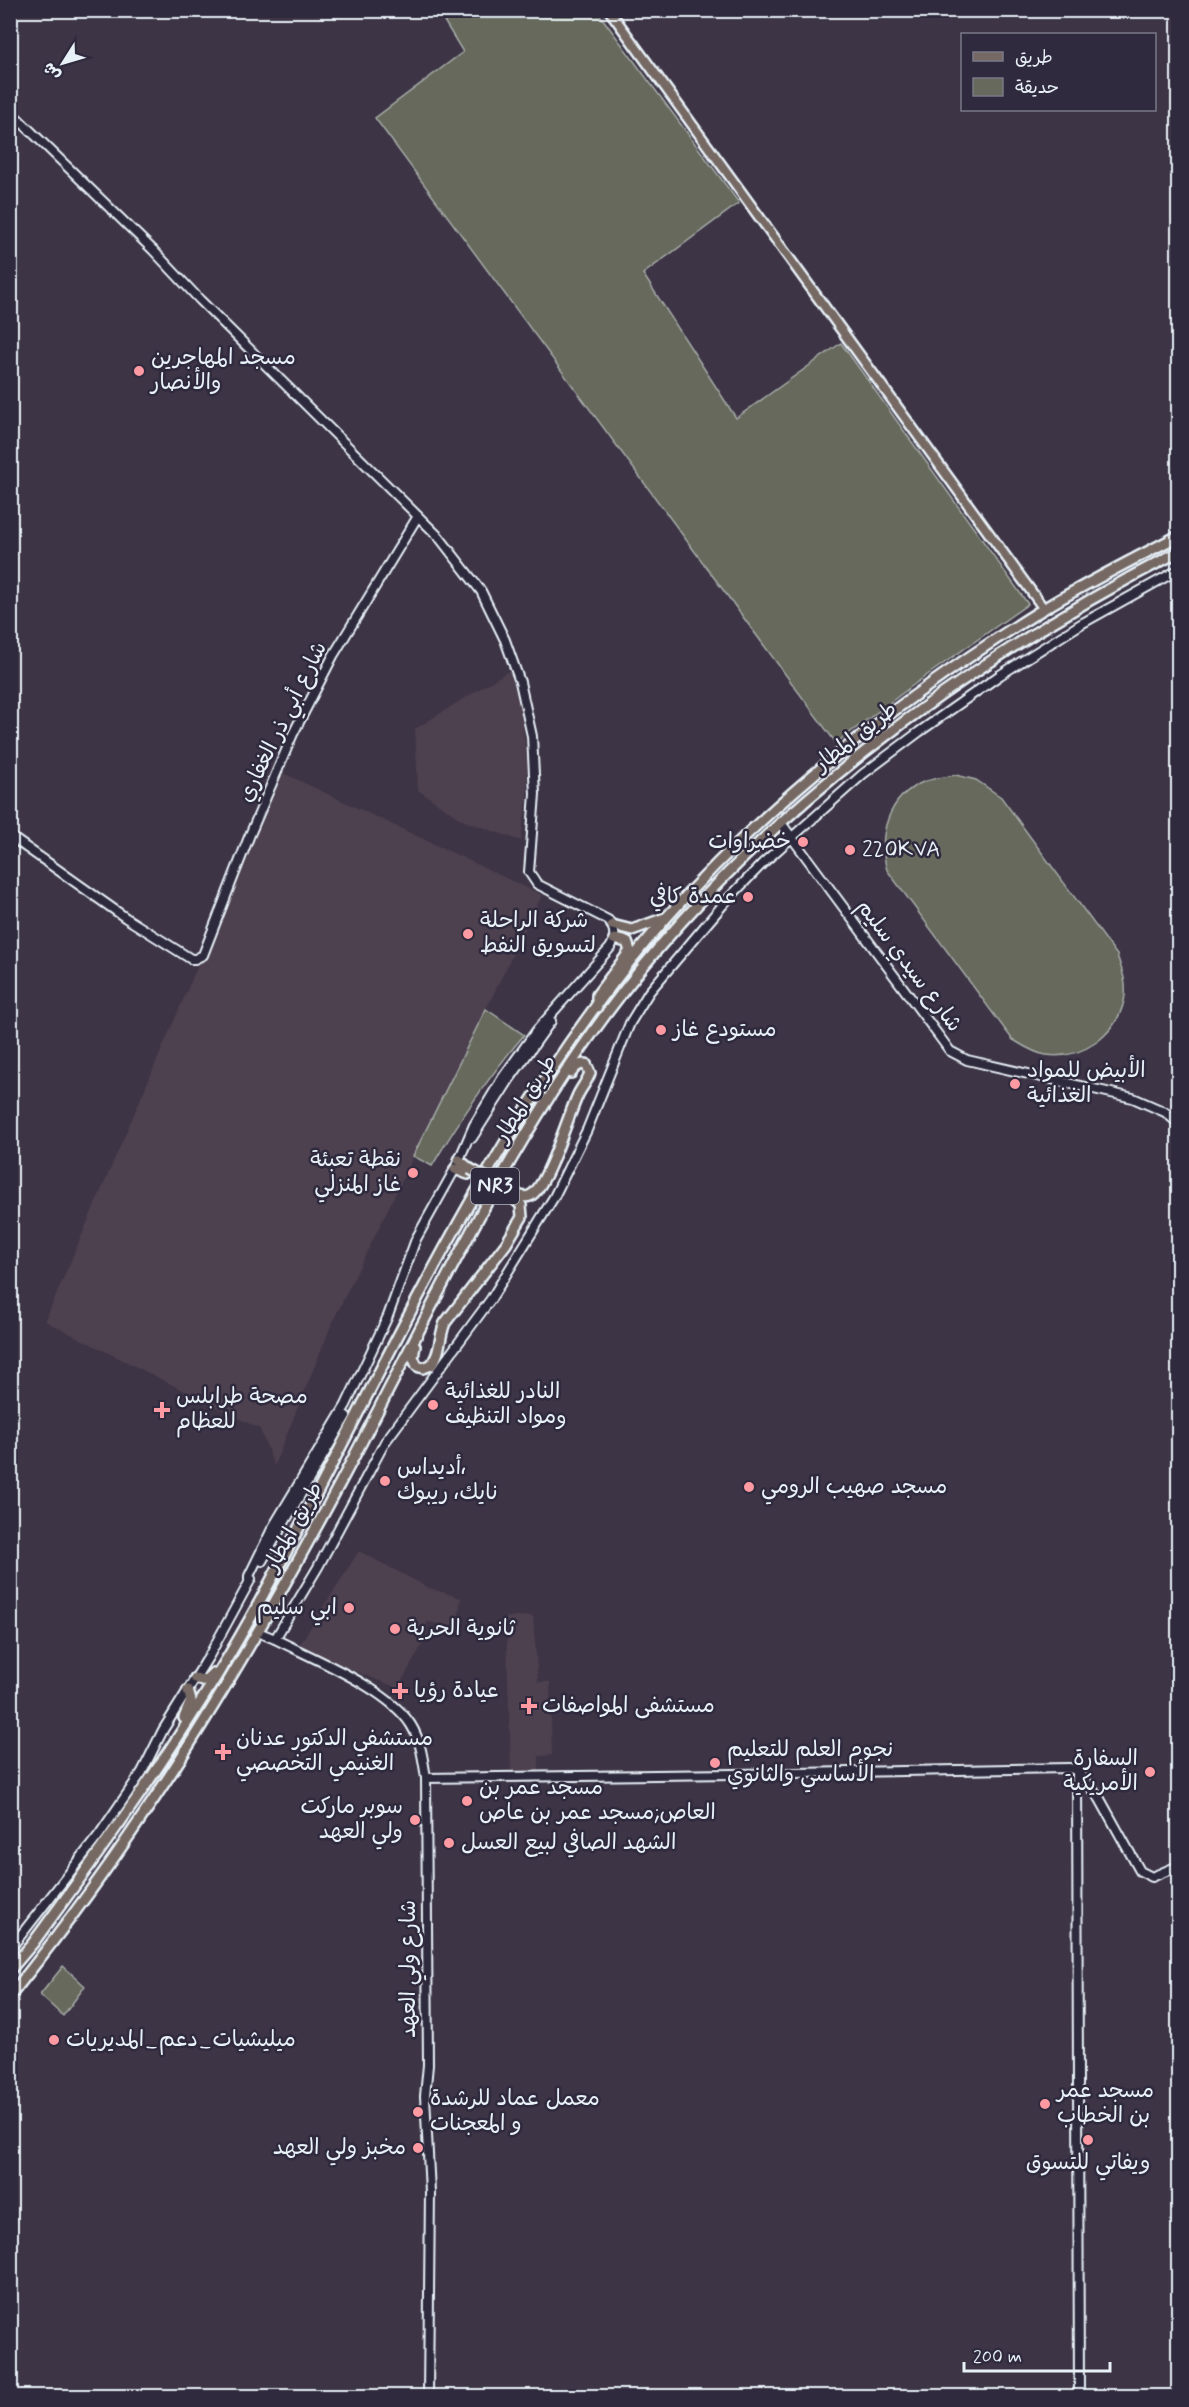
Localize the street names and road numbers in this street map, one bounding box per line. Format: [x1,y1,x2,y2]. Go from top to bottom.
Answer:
street label: شارع أبي ذر الغفاري [231,637,338,809]
street label: طريق المطار [807,696,903,780]
street label: شارع سيدي سليم [849,894,968,1039]
street label: طريق المطار [487,1050,564,1150]
road number: NR3 [471,1168,519,1204]
street label: طريق المطار [257,1477,330,1579]
street label: شارع ولي العهد [395,1900,427,2038]

